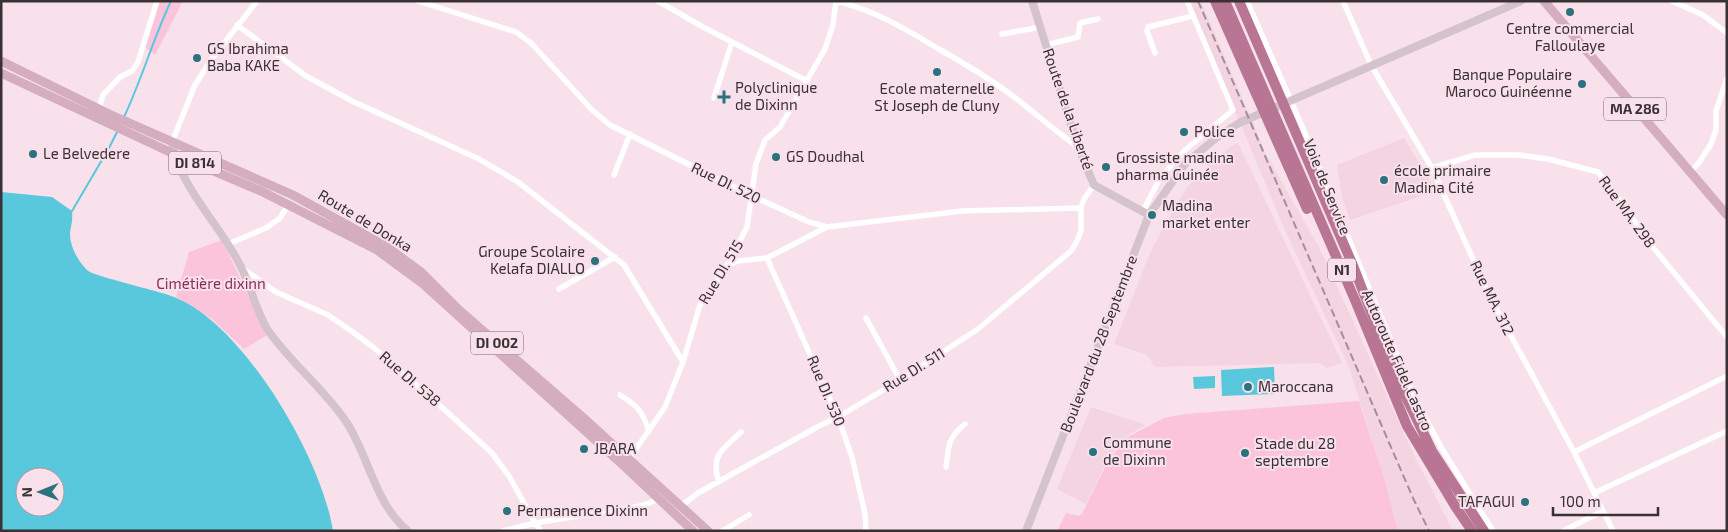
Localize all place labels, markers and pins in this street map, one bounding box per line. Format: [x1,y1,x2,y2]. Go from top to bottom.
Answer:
marker: Centre commercial Falloulaye [1564,6,1576,18]
place label: Centre commercial Falloulaye [1506,19,1634,54]
place label: GS Ibrahima Baba KAKE [207,39,289,74]
marker: GS Ibrahima Baba KAKE [191,52,203,64]
place label: Banque Populaire Maroco Guinéenne [1445,65,1572,100]
marker: Ecole maternelle St Joseph de Cluny [931,66,943,78]
place label: Polyclinique de Dixinn [735,78,817,113]
marker: Banque Populaire Maroco Guinéenne [1576,78,1588,90]
place label: Ecole maternelle St Joseph de Cluny [874,79,1000,114]
marker: Polyclinique de Dixinn [717,90,731,104]
place label: Police [1194,122,1235,140]
marker: Police [1178,126,1190,138]
place label: Le Belvedere [43,144,130,162]
place label: GS Doudhal [786,147,865,165]
marker: Le Belvedere [27,148,39,160]
place label: Grossiste madina pharma Guinée [1116,148,1234,183]
marker: GS Doudhal [770,151,782,163]
marker: Grossiste madina pharma Guinée [1100,161,1112,173]
place label: école primaire Madina Cité [1394,161,1491,196]
marker: école primaire Madina Cité [1378,174,1390,186]
place label: Madina market enter [1162,196,1250,231]
marker: Madina market enter [1146,209,1158,221]
place label: Groupe Scolaire Kelafa DIALLO [478,242,585,277]
marker: Groupe Scolaire Kelafa DIALLO [589,255,601,267]
place label: Maroccana [1258,377,1333,395]
marker: Maroccana [1242,381,1254,393]
place label: Commune de Dixinn [1103,433,1172,468]
place label: Stade du 28 septembre [1255,434,1335,469]
place label: JBARA [594,439,637,457]
marker: JBARA [578,443,590,455]
marker: Commune de Dixinn [1087,446,1099,458]
marker: Stade du 28 septembre [1239,447,1251,459]
place label: TAFAGUI [1458,492,1515,510]
marker: TAFAGUI [1519,496,1531,508]
place label: Permanence Dixinn [517,501,648,519]
marker: Permanence Dixinn [501,505,513,517]

